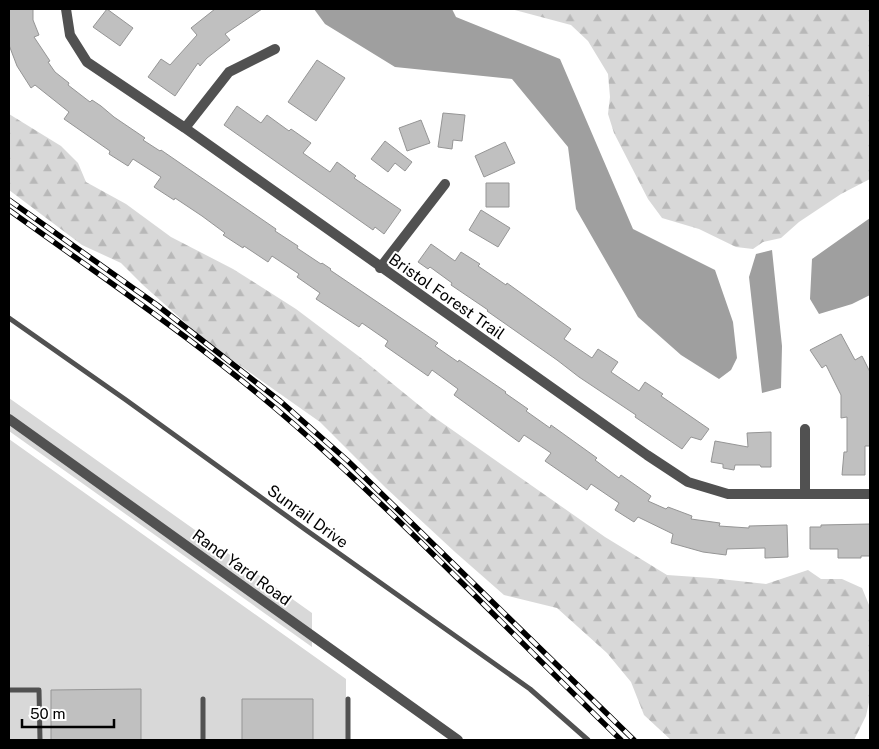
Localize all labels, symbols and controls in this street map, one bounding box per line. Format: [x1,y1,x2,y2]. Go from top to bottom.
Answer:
street label: Bristol Forest Trail [385,249,508,344]
street label: Sunrail Drive [264,481,352,552]
street label: Rand Yard Road [189,525,295,610]
scale bar [22,696,115,728]
text: 50 m [30,705,65,722]

